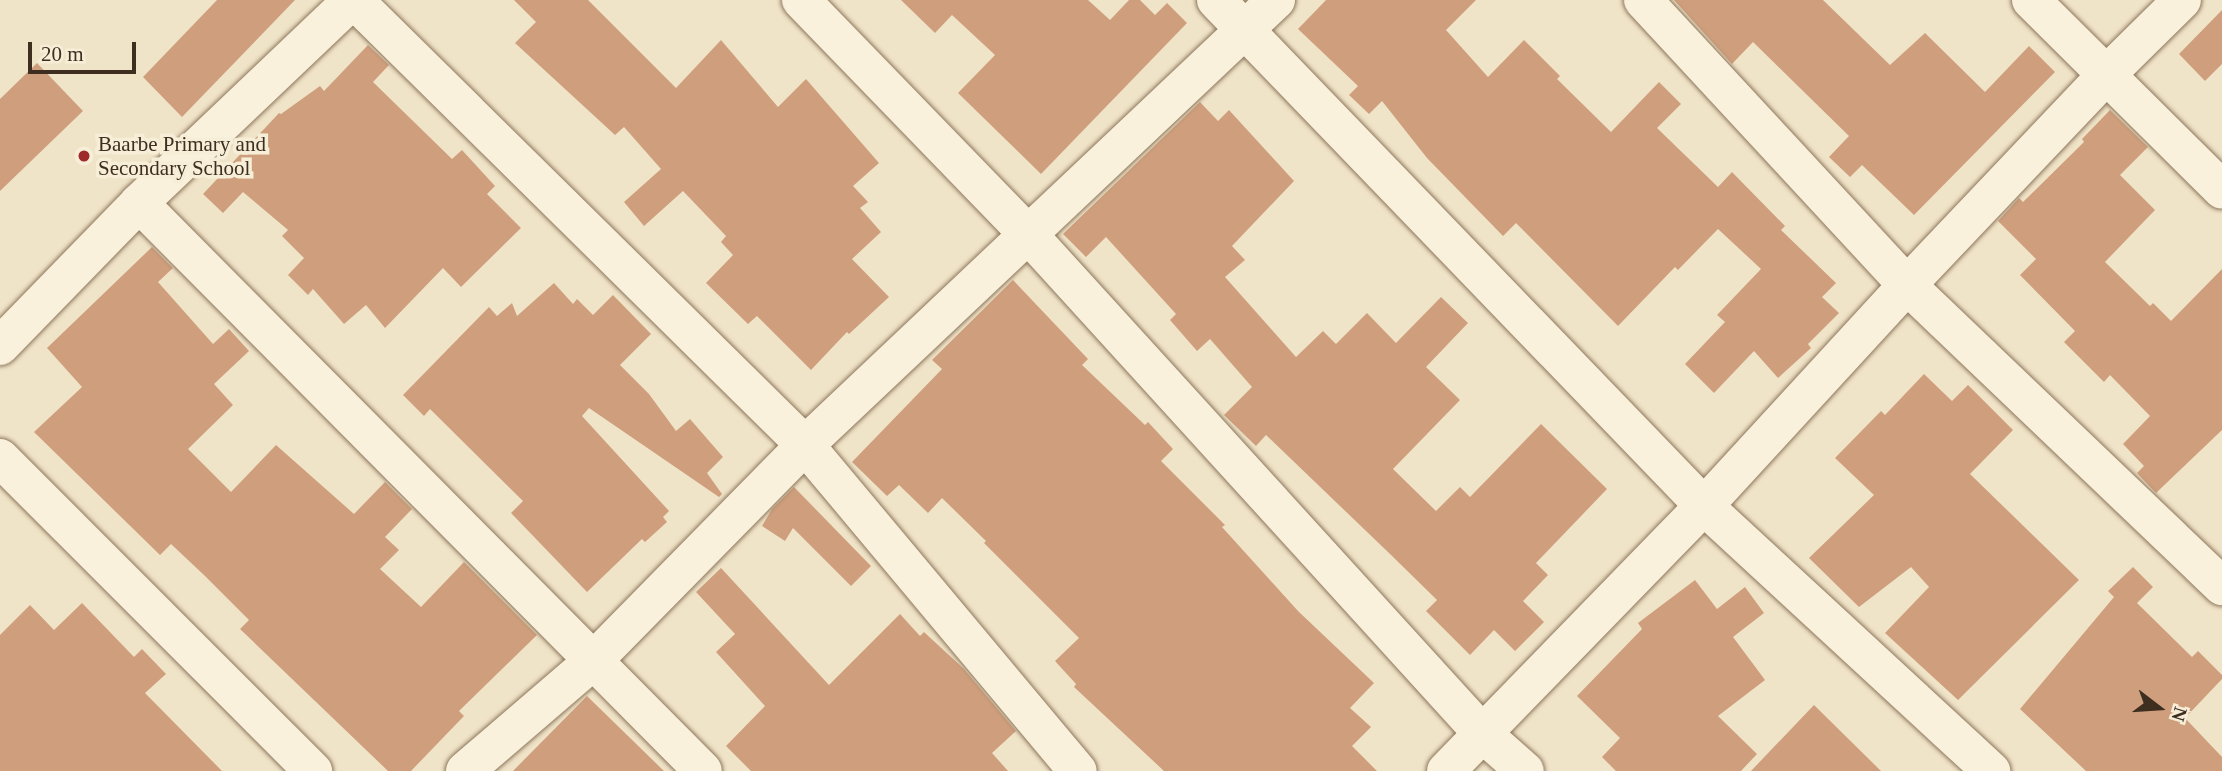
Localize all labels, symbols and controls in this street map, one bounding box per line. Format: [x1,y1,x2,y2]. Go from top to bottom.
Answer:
scale bar [32,28,140,72]
text: 20 m [41,42,84,66]
place label: Baarbe Primary and Secondary School [98,131,266,181]
marker: Baarbe Primary and Secondary School [76,148,92,164]
north arrow [2124,673,2194,743]
text: N [2168,705,2192,724]

